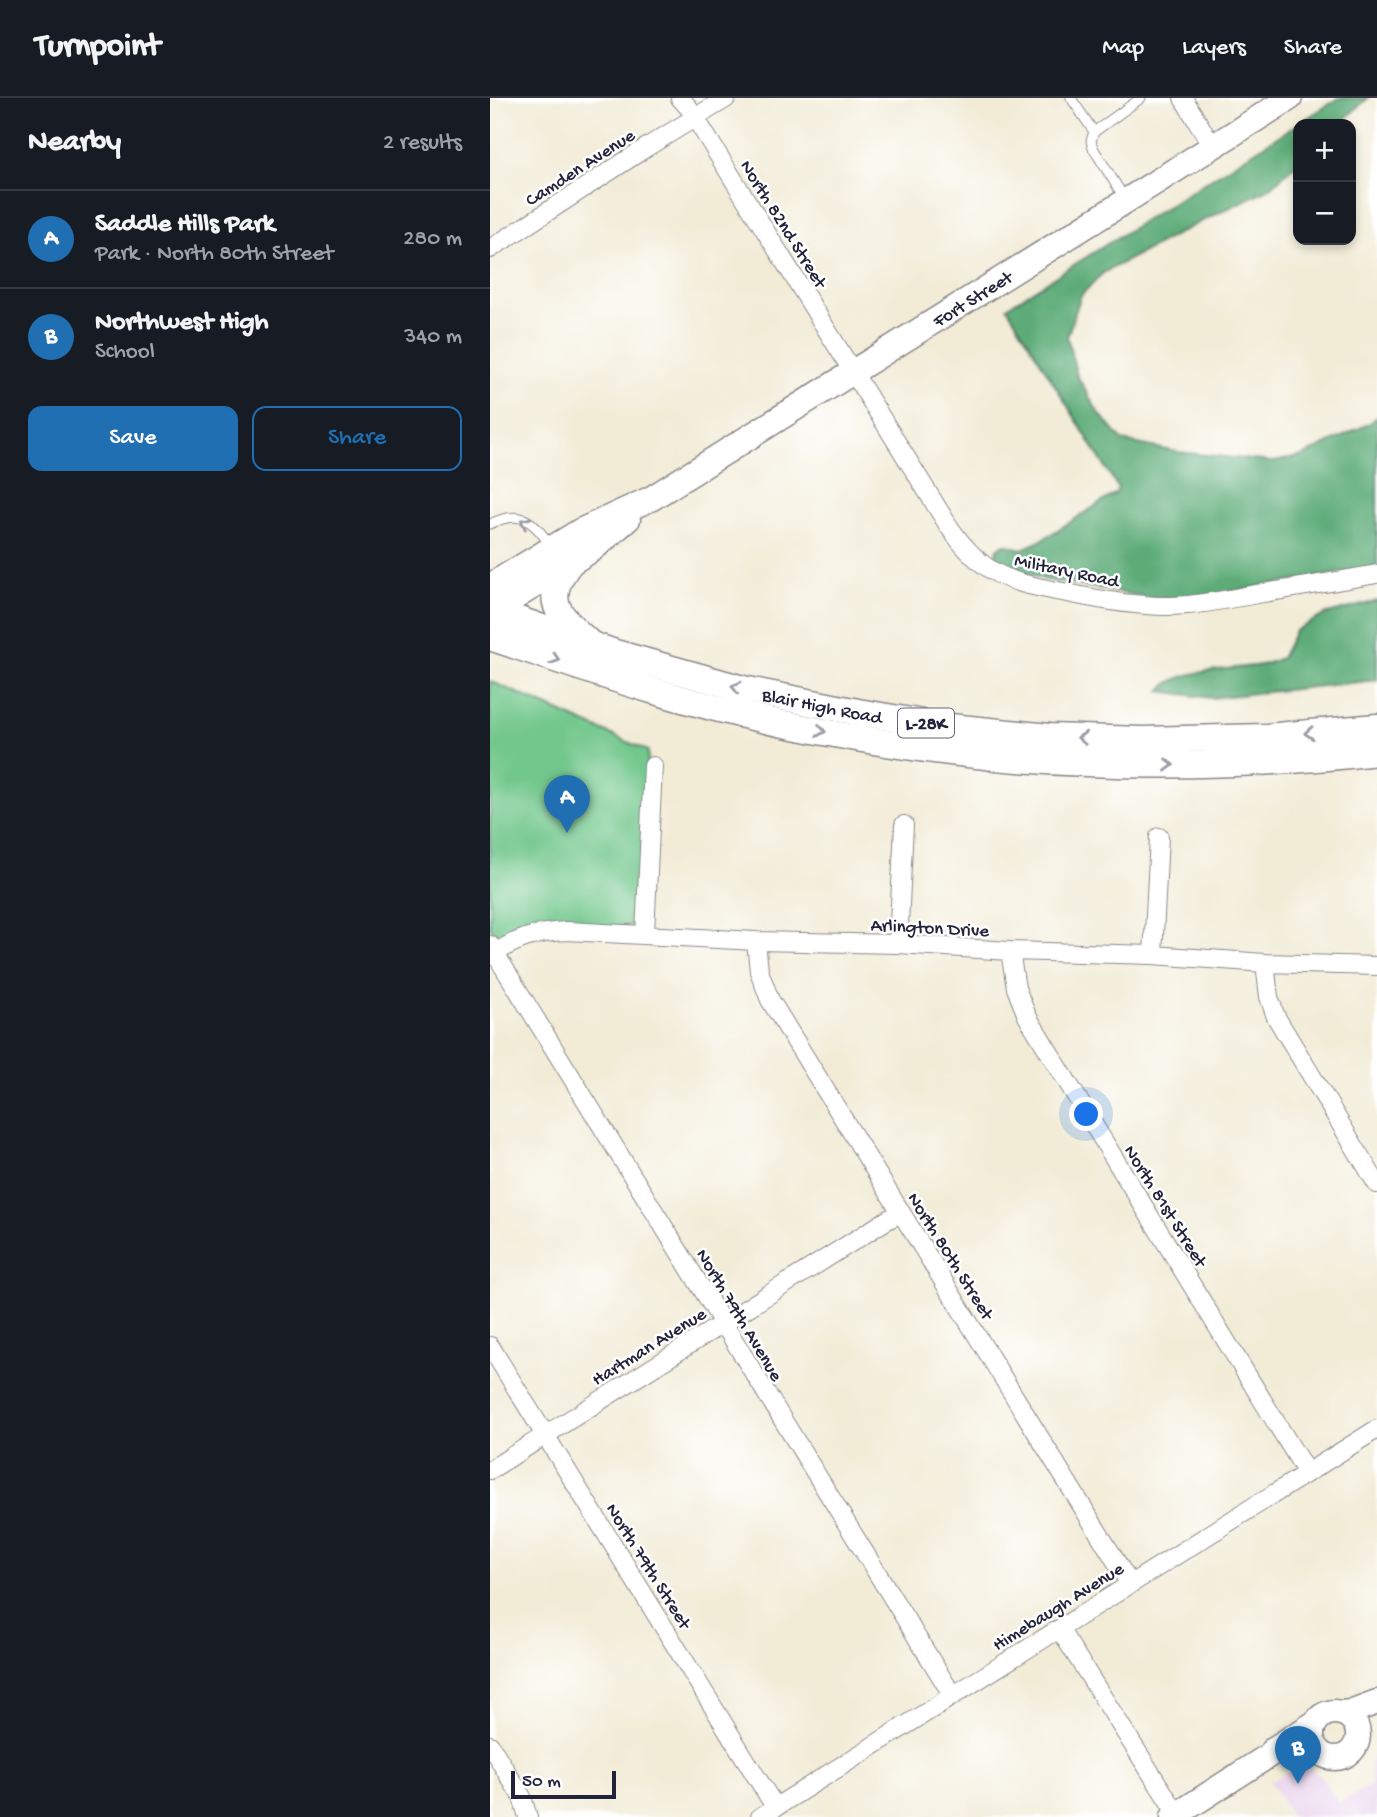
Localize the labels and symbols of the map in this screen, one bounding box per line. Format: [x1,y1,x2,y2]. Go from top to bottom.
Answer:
street label: Camden Avenue [522,125,640,213]
street label: North 82nd Street [733,157,832,295]
street label: Fort Street [929,266,1019,335]
one-way arrow [520,517,533,531]
street label: Military Road [1012,550,1122,595]
one-way arrow [548,651,560,665]
one-way arrow [730,681,742,695]
street label: Blair High Road [759,685,885,731]
road number: L-28K [898,708,954,738]
one-way arrow [815,723,827,738]
one-way arrow [1303,725,1314,740]
one-way arrow [1076,731,1087,746]
one-way arrow [1164,757,1175,772]
pin: A [544,775,590,833]
street label: Arlington Drive [870,915,990,944]
your location [1069,1097,1103,1131]
street label: North 81st Street [1117,1142,1212,1274]
street label: North 80th Street [901,1189,999,1327]
street label: North 79th Avenue [689,1245,787,1386]
street label: Hartman Avenue [588,1304,711,1392]
street label: North 79th Street [599,1500,696,1636]
street label: Himebaugh Avenue [989,1558,1129,1658]
pin: B [1275,1726,1321,1784]
scale bar [511,1768,616,1800]

